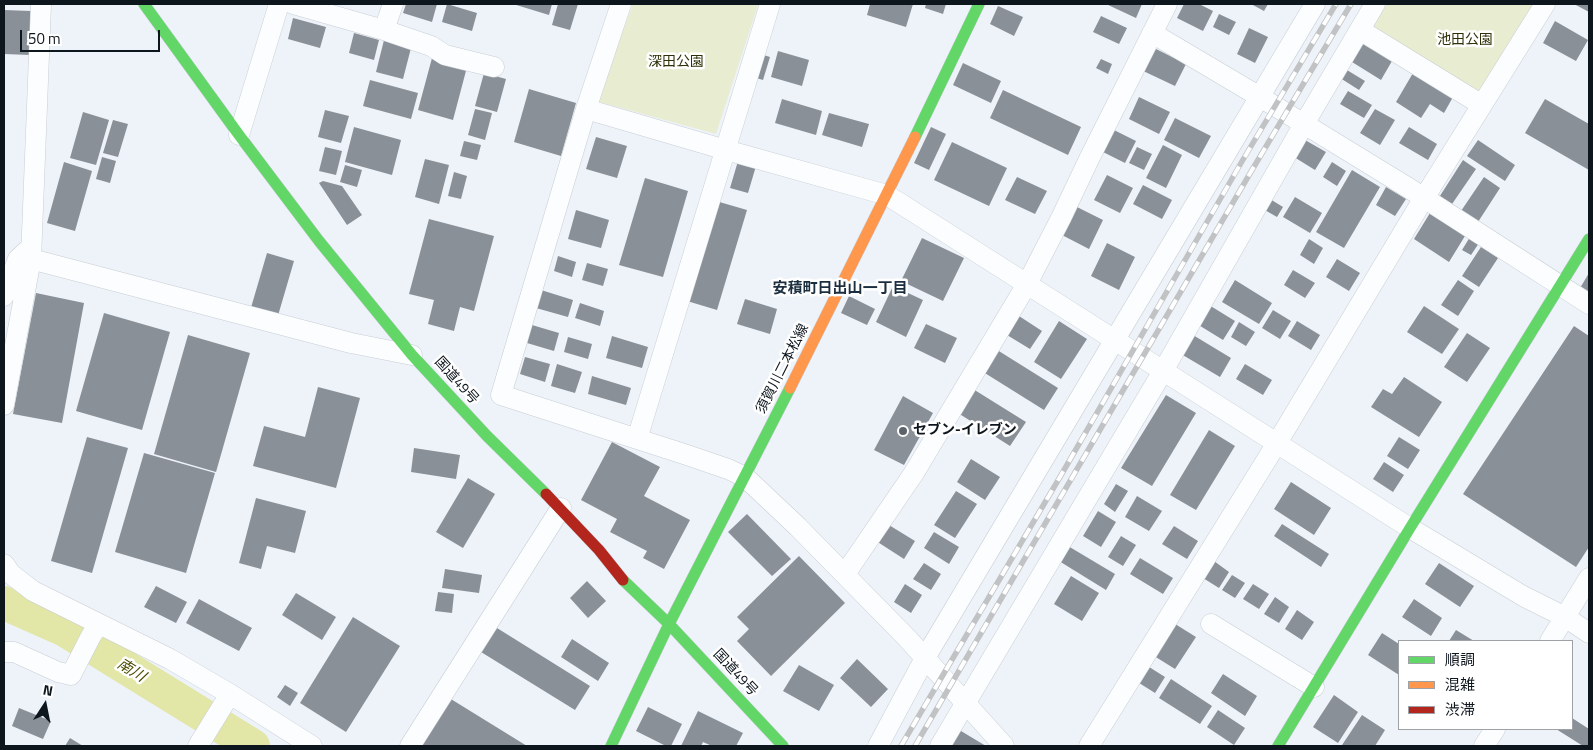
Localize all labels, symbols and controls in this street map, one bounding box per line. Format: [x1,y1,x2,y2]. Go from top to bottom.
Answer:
scale bar [22,20,162,52]
text: 50 m [28,27,61,50]
park label: 池田公園 [1437,33,1493,49]
park label: 深田公園 [648,55,704,71]
district label: 安積町日出山一丁目 [773,280,907,298]
street label: 須賀川二本松線 [753,322,813,416]
street label: 国道49号 [430,354,482,408]
place label: セブン-イレブン [913,423,1017,439]
marker: セブン-イレブン [897,425,909,437]
legend [1398,640,1573,730]
street label: 国道49号 [709,646,761,700]
text: 順調 [1445,648,1475,671]
water label: 南川 [114,655,148,687]
text: 混雑 [1445,673,1475,696]
text: N [41,679,55,701]
north arrow [20,680,70,730]
text: 渋滞 [1445,698,1475,721]

